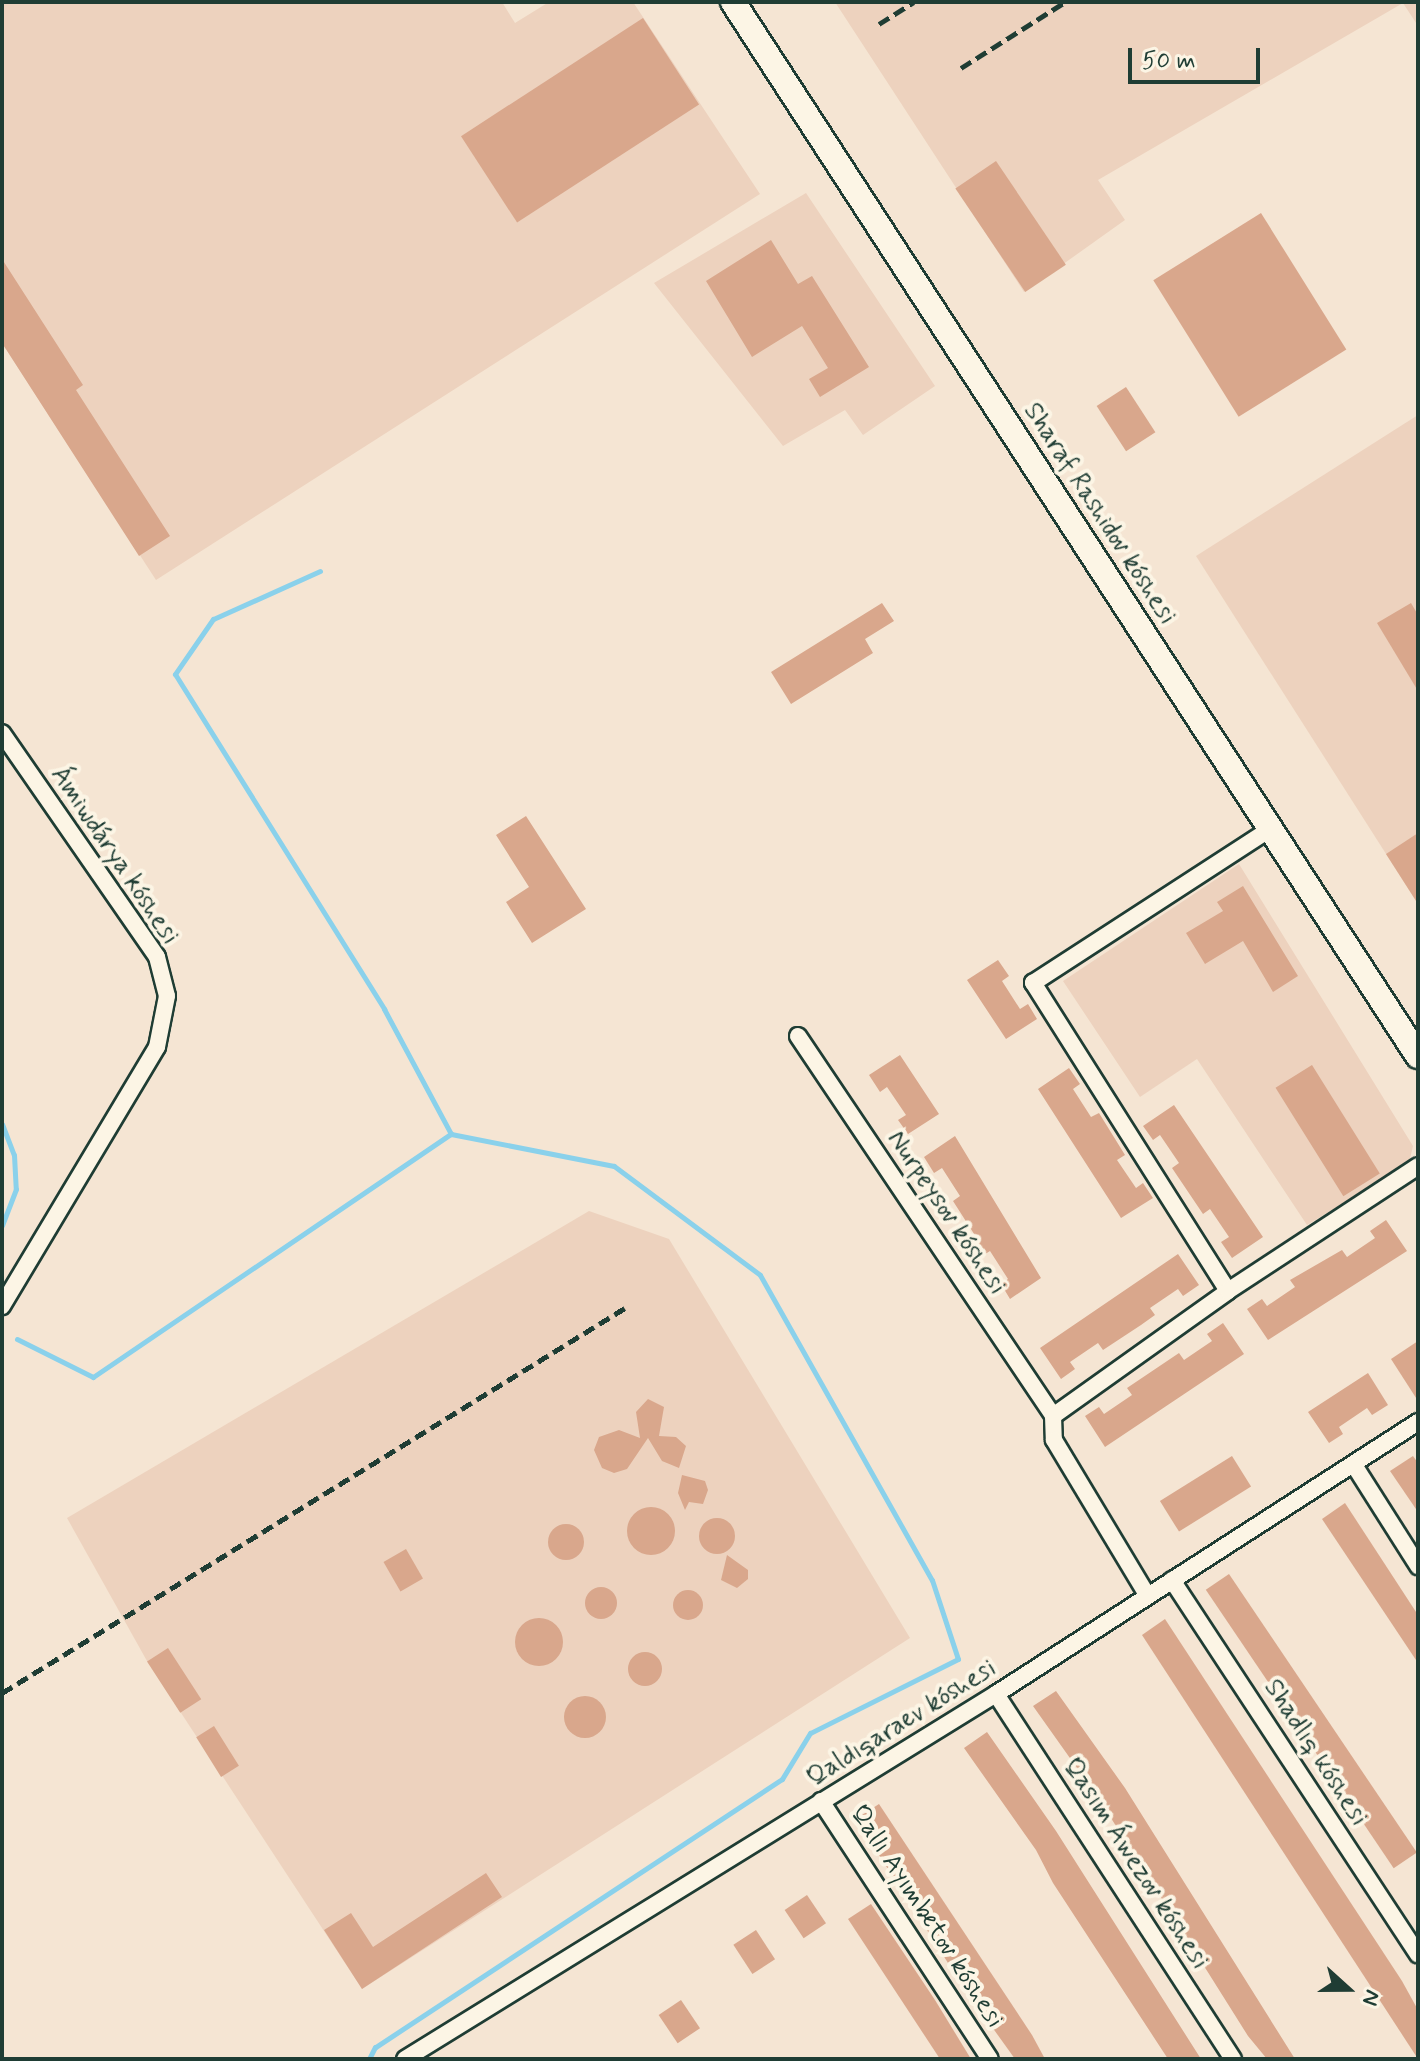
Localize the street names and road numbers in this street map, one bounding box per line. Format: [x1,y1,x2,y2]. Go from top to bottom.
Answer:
street label: Sharaf Rashidov kóshesi [1016,398,1182,630]
street label: Ámiwdárya kóshesi [43,761,185,951]
street label: Nurpeysov kóshesi [880,1125,1012,1301]
street label: Qaldıqaraev kóshesi [802,1653,1002,1795]
street label: Shadlıq kóshesi [1257,1675,1373,1831]
street label: Qasım Áwezov kóshesi [1055,1753,1215,1975]
street label: Qallı Ayımbetov kóshesi [842,1800,1010,2034]

